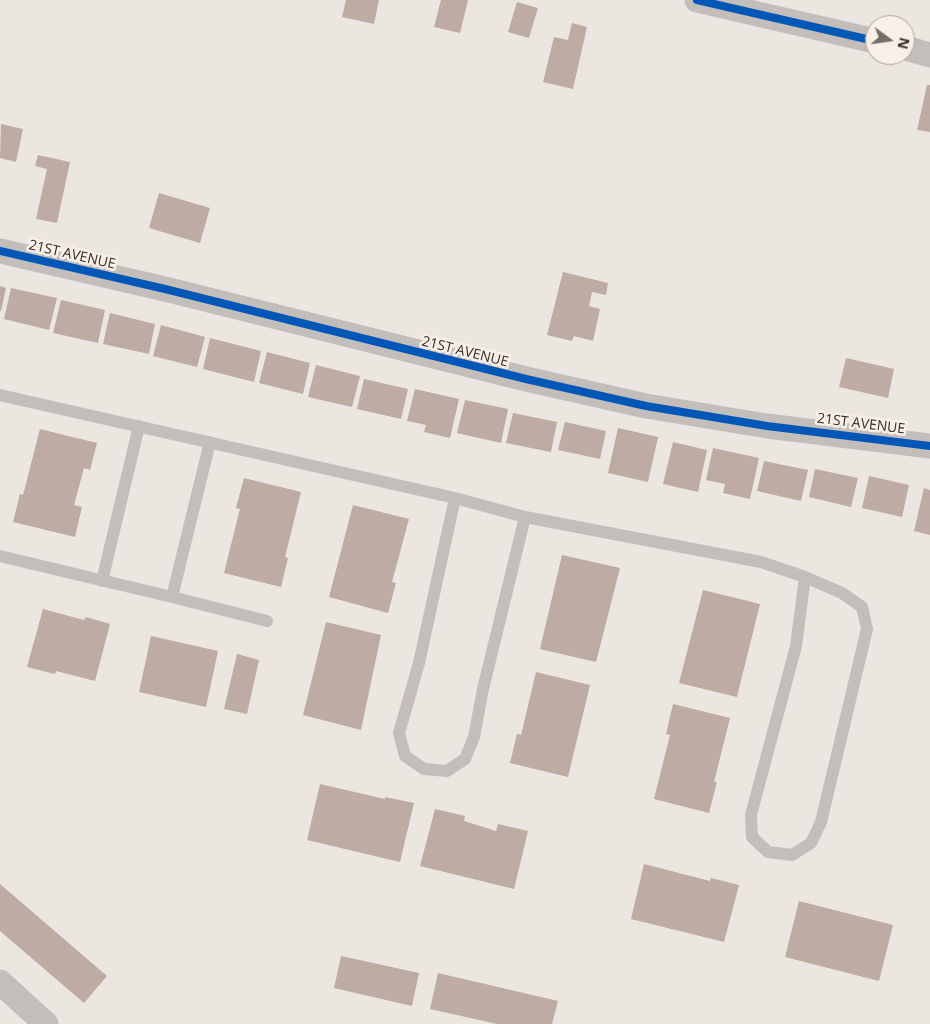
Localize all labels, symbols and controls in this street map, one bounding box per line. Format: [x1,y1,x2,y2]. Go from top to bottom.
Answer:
north arrow [865,15,915,65]
text: N [893,36,915,51]
street label: 21ST AVENUE [27,237,117,273]
street label: 21ST AVENUE [420,333,510,371]
street label: 21ST AVENUE [816,410,906,438]

